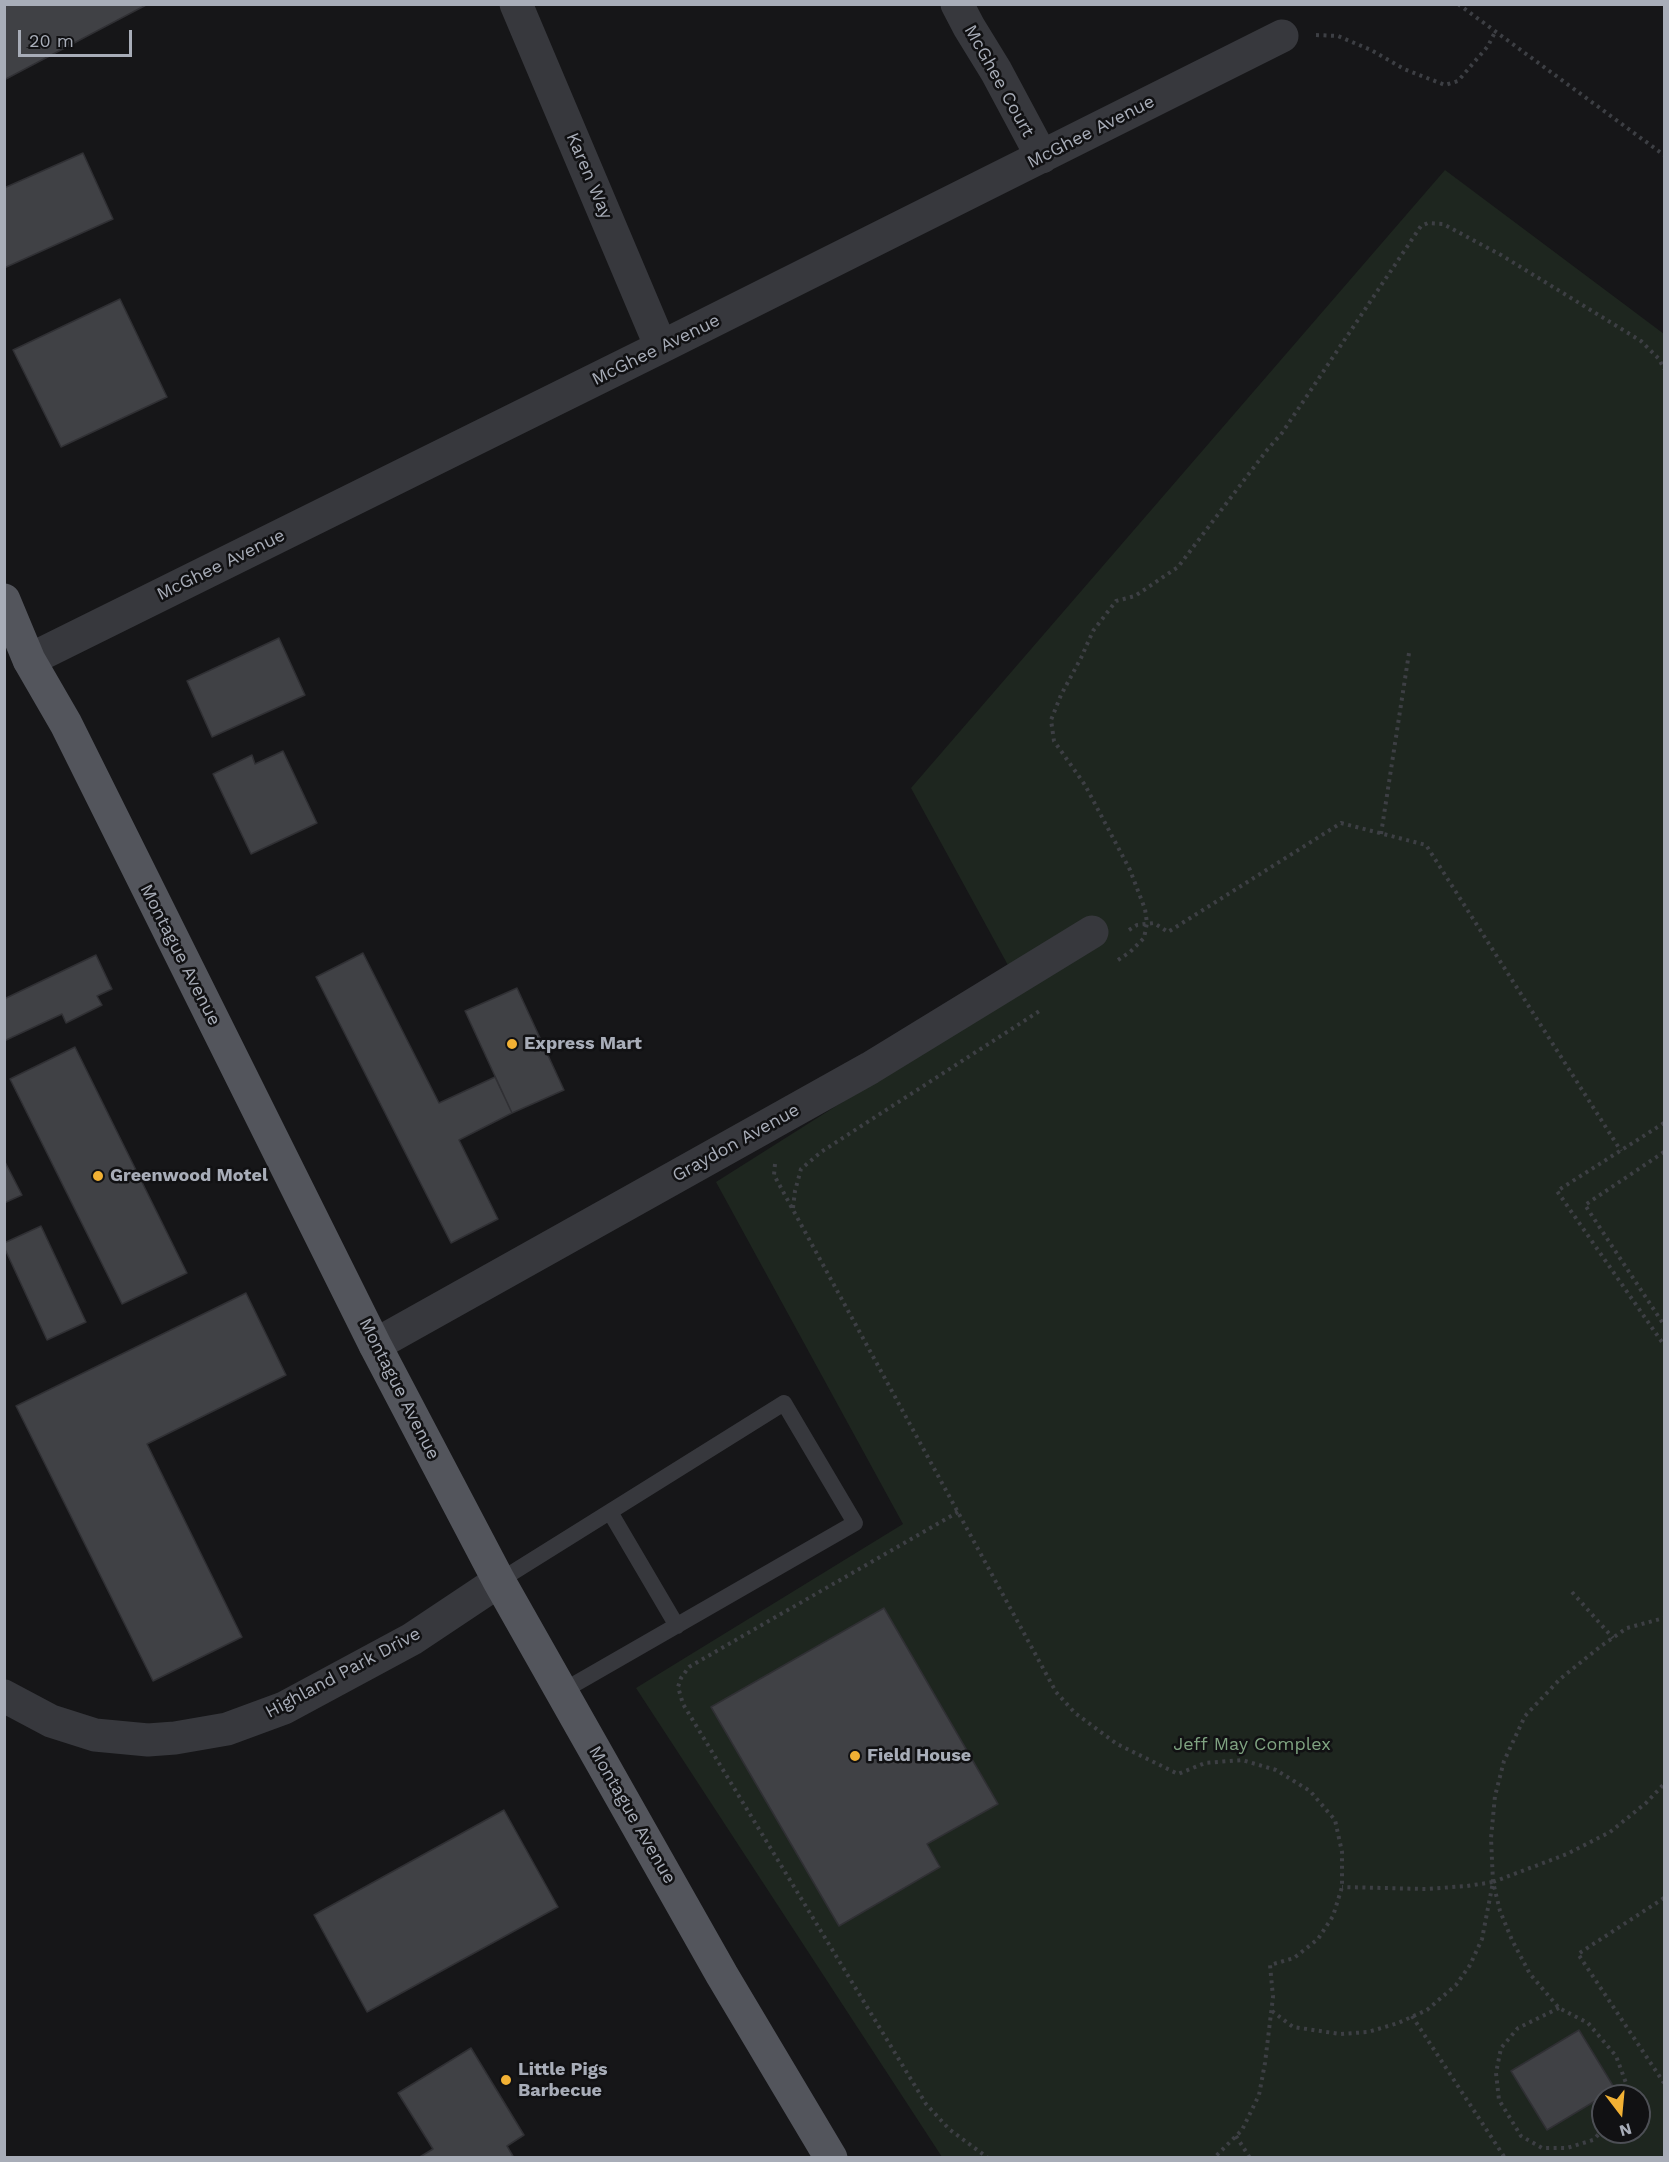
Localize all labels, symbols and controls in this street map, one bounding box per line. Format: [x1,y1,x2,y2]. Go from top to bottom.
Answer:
scale bar [21,18,135,56]
street label: McGhee Court [959,21,1039,141]
text: 20 m [29,30,74,51]
street label: McGhee Avenue [1024,91,1158,173]
street label: Karen Way [561,129,617,223]
street label: McGhee Avenue [588,310,724,390]
street label: McGhee Avenue [153,525,289,605]
street label: Montague Avenue [135,881,225,1029]
place label: Express Mart [524,1033,642,1055]
marker: Express Mart [505,1037,519,1051]
street label: Graydon Avenue [669,1099,803,1187]
place label: Greenwood Motel [110,1165,268,1187]
marker: Greenwood Motel [91,1169,105,1183]
street label: Montague Avenue [354,1315,444,1463]
street label: Highland Park Drive [262,1623,424,1723]
park label: Jeff May Complex [1173,1734,1331,1756]
street label: Montague Avenue [584,1742,680,1888]
place label: Field House [867,1745,971,1767]
marker: Field House [848,1749,862,1763]
place label: Little Pigs Barbecue [518,2059,608,2102]
marker: Little Pigs Barbecue [499,2073,513,2087]
north arrow [1591,2084,1651,2144]
text: N [1617,2119,1634,2141]

